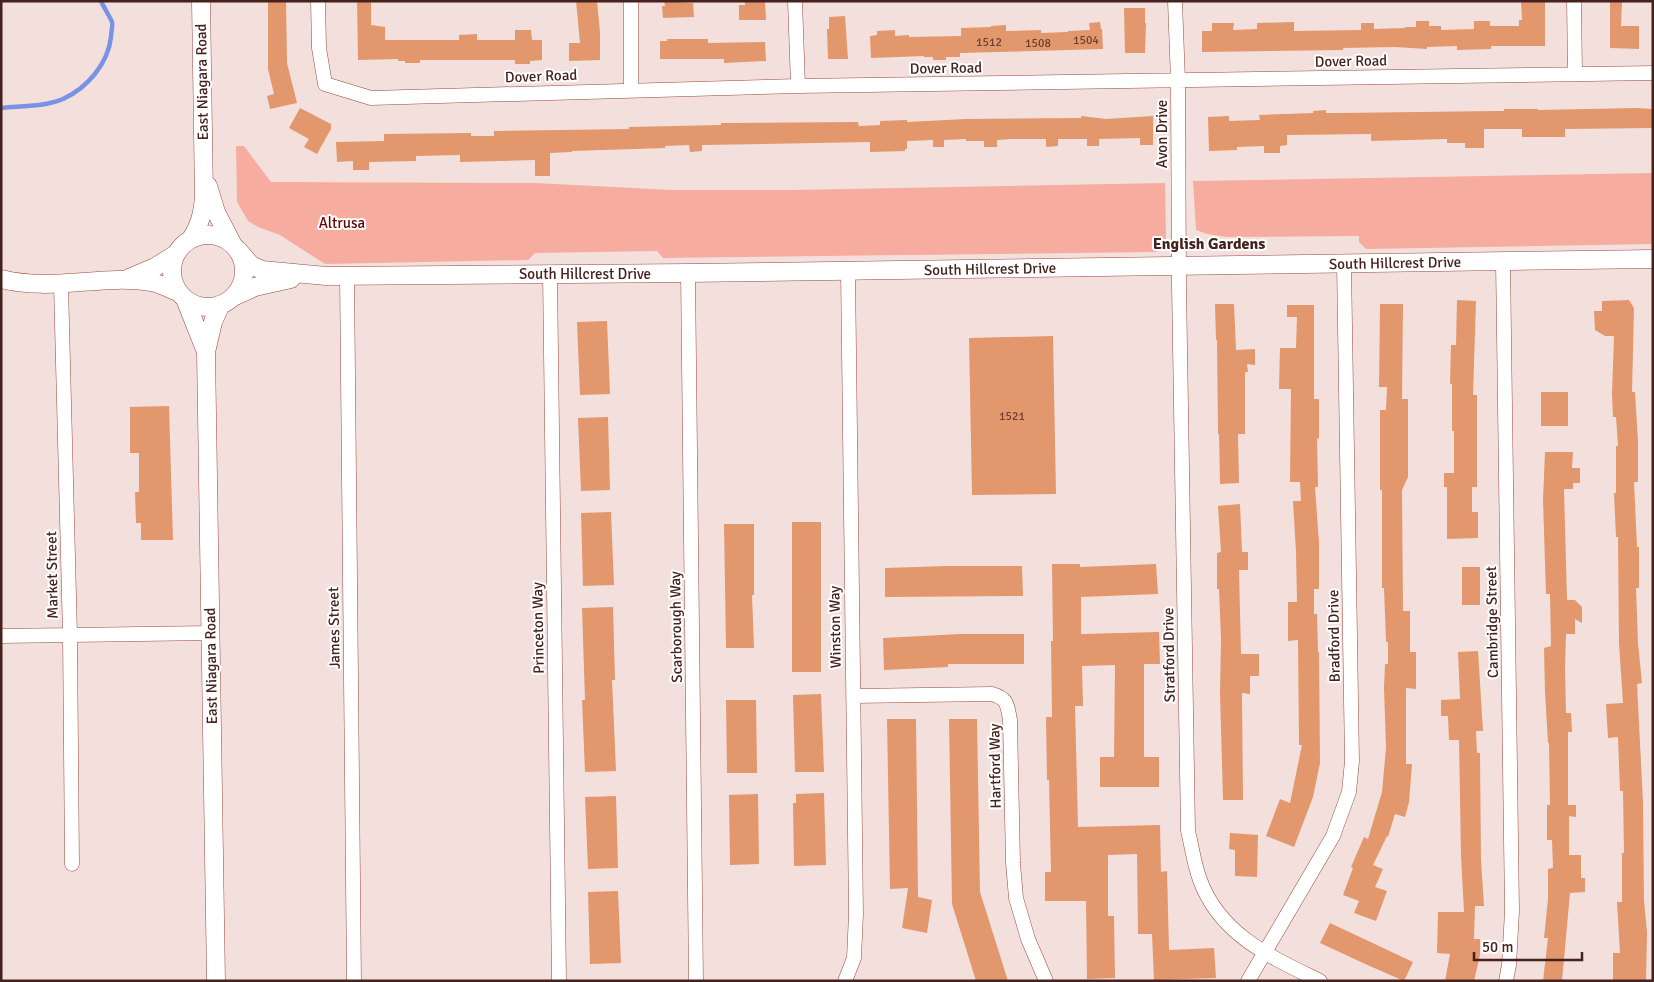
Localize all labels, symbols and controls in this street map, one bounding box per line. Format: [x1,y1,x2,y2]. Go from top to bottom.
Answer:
street label: East Niagara Road [192,23,212,141]
house number: 1504 [1073,33,1099,48]
house number: 1512 [976,35,1002,50]
house number: 1508 [1025,36,1051,51]
street label: Dover Road [1315,51,1387,71]
street label: Dover Road [910,58,982,78]
street label: Dover Road [504,66,578,86]
street label: Avon Drive [1153,100,1171,168]
park label: Altrusa [319,214,365,232]
district label: English Gardens [1153,234,1265,254]
street label: South Hillcrest Drive [1329,253,1461,273]
street label: South Hillcrest Drive [924,259,1056,279]
street label: South Hillcrest Drive [519,265,651,283]
house number: 1521 [999,409,1025,424]
street label: Market Street [42,531,62,619]
street label: Cambridge Street [1482,566,1502,678]
street label: Scarborough Way [666,571,686,683]
street label: Princeton Way [528,582,548,674]
street label: Winston Way [825,586,845,668]
street label: James Street [324,587,344,669]
street label: Bradford Drive [1324,590,1344,682]
street label: East Niagara Road [201,607,221,725]
street label: Stratford Drive [1159,607,1179,703]
street label: Hartford Way [985,723,1005,809]
scale bar [1474,930,1582,962]
text: 50 m [1482,938,1513,956]

